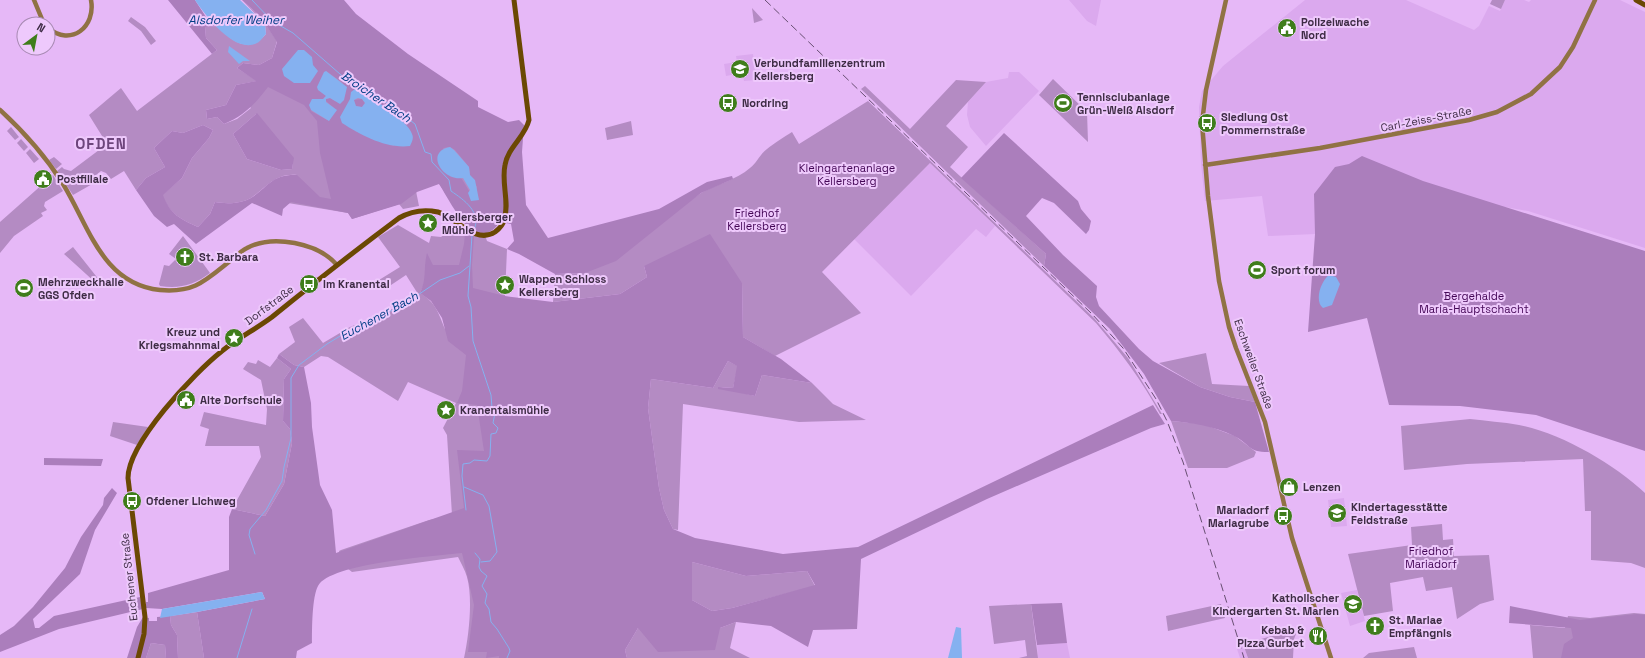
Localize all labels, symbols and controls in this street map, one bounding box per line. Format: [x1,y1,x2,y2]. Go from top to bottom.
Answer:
water label: Alsdorfer Weiher [188,12,285,28]
place label: Polizeiwache Nord [1301,15,1369,42]
north arrow [16,16,56,56]
public building icon: Polizeiwache Nord [1276,17,1298,39]
text: N [34,20,48,35]
place label: Verbundfamilienzentrum Kellersberg [754,56,885,83]
school or university icon: Verbundfamilienzentrum Kellersberg [729,58,751,80]
water label: Broicher Bach [338,68,415,127]
place label: Tennisclubanlage Grün-Weiß Alsdorf [1077,90,1175,117]
bus stop icon: Nordring [717,92,739,114]
sports icon: Tennisclubanlage Grün-Weiß Alsdorf [1052,92,1074,114]
place label: Nordring [742,96,788,110]
street label: Carl-Zeiss-Straße [1379,103,1473,135]
place label: Siedlung Ost Pommernstraße [1221,110,1305,137]
bus stop icon: Siedlung Ost Pommernstraße [1196,112,1218,134]
district label: OFDEN [75,134,127,153]
park label: Kleingartenanlage Kellersberg [799,161,895,188]
public building icon: Postfiliale [32,168,54,190]
place label: Postfiliale [57,172,108,186]
park label: Friedhof Kellersberg [727,206,787,233]
place label: Kellersberger Mühle [442,210,513,237]
place icon: Kellersberger Mühle [417,212,439,234]
church icon: St. Barbara [174,246,196,268]
place label: St. Barbara [199,250,259,264]
sports icon: Sport forum [1246,259,1268,281]
place label: Sport forum [1271,263,1335,277]
place label: Wappen Schloss Kellersberg [519,272,606,299]
bus stop icon: Im Kranental [298,273,320,295]
place icon: Wappen Schloss Kellersberg [494,274,516,296]
place label: Mehrzweckhalle GGS Ofden [38,275,124,302]
sports icon: Mehrzweckhalle GGS Ofden [13,277,35,299]
place label: Im Kranental [323,277,390,291]
street label: Dorfstraße [242,282,296,328]
water label: Euchener Bach [337,288,421,344]
park label: Bergehalde Maria-Hauptschacht [1419,289,1529,316]
street label: Eschweiler Straße [1231,317,1277,411]
place label: Kreuz und Kriegsmahnmal [139,325,220,352]
place icon: Kreuz und Kriegsmahnmal [223,327,245,349]
public building icon: Alte Dorfschule [175,389,197,411]
place label: Alte Dorfschule [200,393,282,407]
place icon: Kranentalsmühle [435,399,457,421]
place label: Kranentalsmühle [460,403,549,417]
shop icon: Lenzen [1278,476,1300,498]
place label: Lenzen [1303,480,1341,494]
bus stop icon: Ofdener Lichweg [121,490,143,512]
place label: Ofdener Lichweg [146,494,236,508]
place label: Kindertagesstätte Feldstraße [1351,500,1448,527]
school or university icon: Kindertagesstätte Feldstraße [1326,502,1348,524]
place label: Mariadorf Mariagrube [1208,503,1269,530]
bus stop icon: Mariadorf Mariagrube [1272,505,1294,527]
street label: Euchener Straße [117,532,141,622]
park label: Friedhof Mariadorf [1405,544,1457,571]
place label: Katholischer Kindergarten St. Marien [1213,591,1340,618]
school or university icon: Katholischer Kindergarten St. Marien [1342,593,1364,615]
place label: St. Mariae Empfängnis [1389,613,1452,640]
church icon: St. Mariae Empfängnis [1364,615,1386,637]
place label: Kebab & Pizza Gurbet [1237,623,1304,650]
restaurant icon: Kebab & Pizza Gurbet [1307,625,1329,647]

